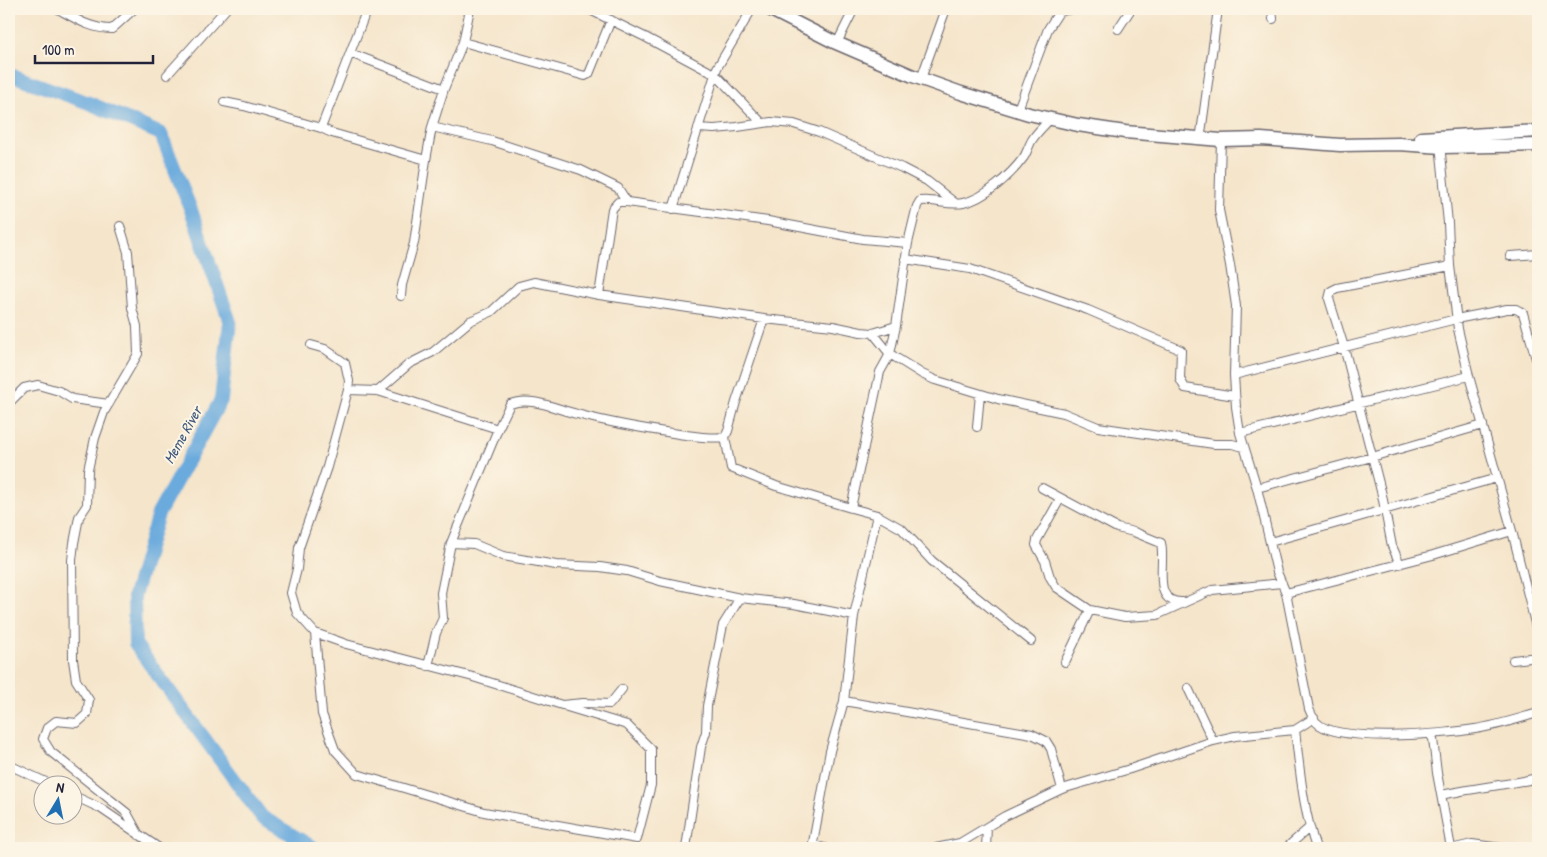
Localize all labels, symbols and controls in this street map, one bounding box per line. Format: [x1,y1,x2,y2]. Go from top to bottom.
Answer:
scale bar [35,32,152,64]
text: 100 m [42,39,75,60]
water label: Meme River [158,400,208,467]
north arrow [32,774,82,824]
text: N [55,777,66,797]

